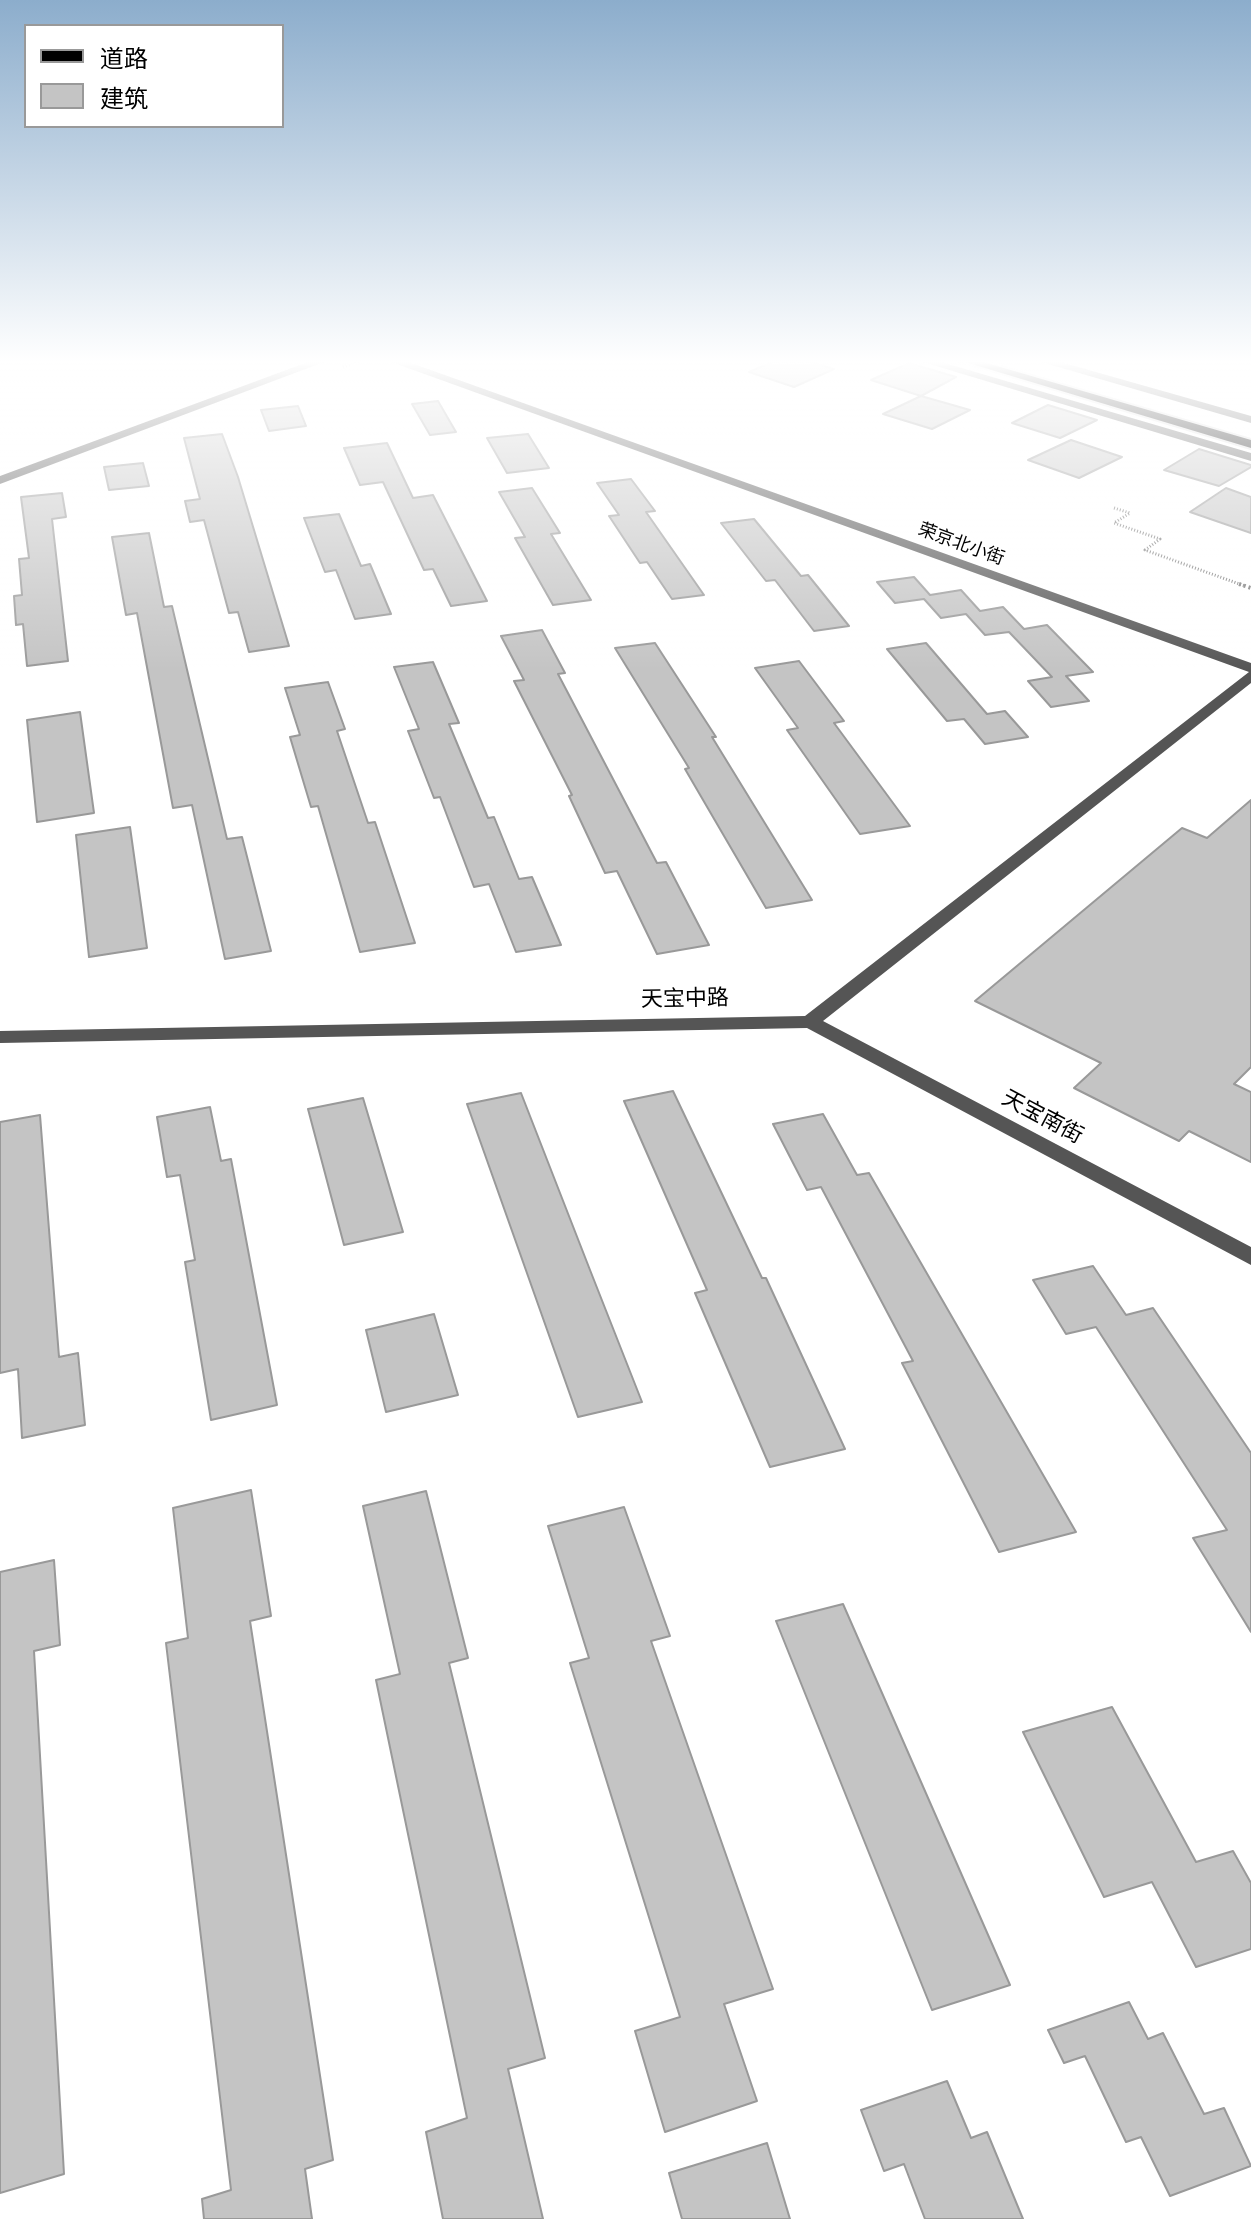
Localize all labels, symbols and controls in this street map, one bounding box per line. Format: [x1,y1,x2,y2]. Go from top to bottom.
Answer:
legend [24,24,284,128]
text: 道路 [100,45,148,73]
text: 建筑 [100,85,148,113]
street label: 荣京北小街 [915,519,1007,571]
street label: 天宝中路 [641,986,729,1014]
street label: 天宝南街 [997,1086,1087,1150]

